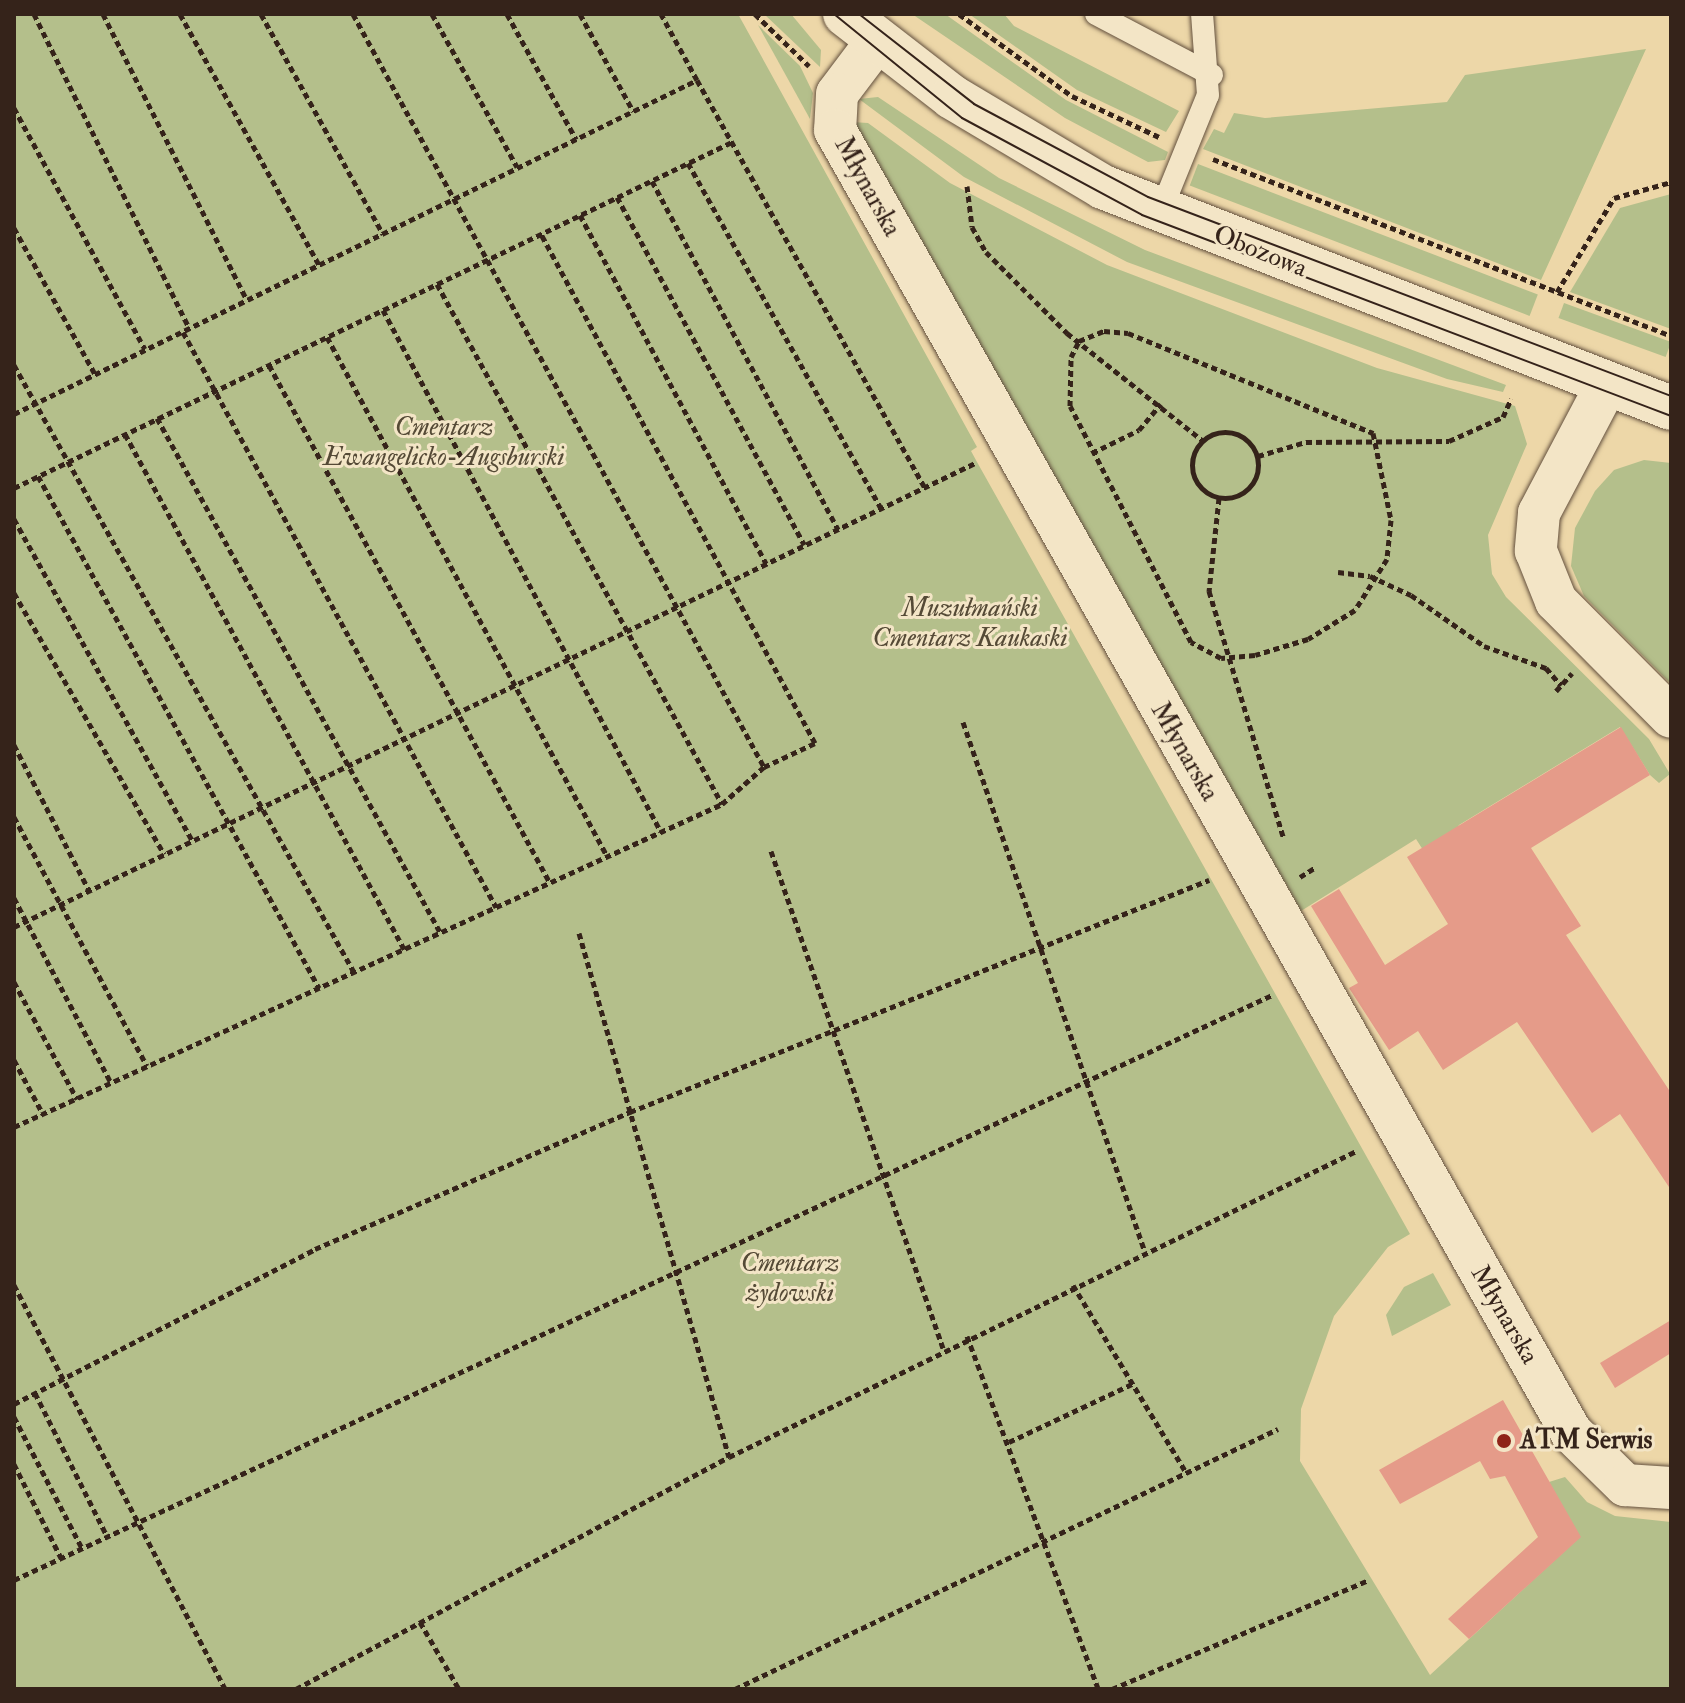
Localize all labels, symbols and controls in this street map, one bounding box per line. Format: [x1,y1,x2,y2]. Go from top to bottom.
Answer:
street label: Młynarska [827,132,907,242]
street label: Obozowa [1209,219,1311,285]
park label: Cmentarz Ewangelicko-Augsburski [323,412,565,474]
park label: Muzułmański Cmentarz Kaukaski [872,593,1068,654]
street label: Młynarska [1143,697,1225,807]
park label: Cmentarz żydowski [741,1248,839,1310]
street label: Młynarska [1463,1260,1545,1370]
place label: ATM Serwis [1520,1425,1652,1457]
marker: ATM Serwis [1495,1432,1513,1450]

